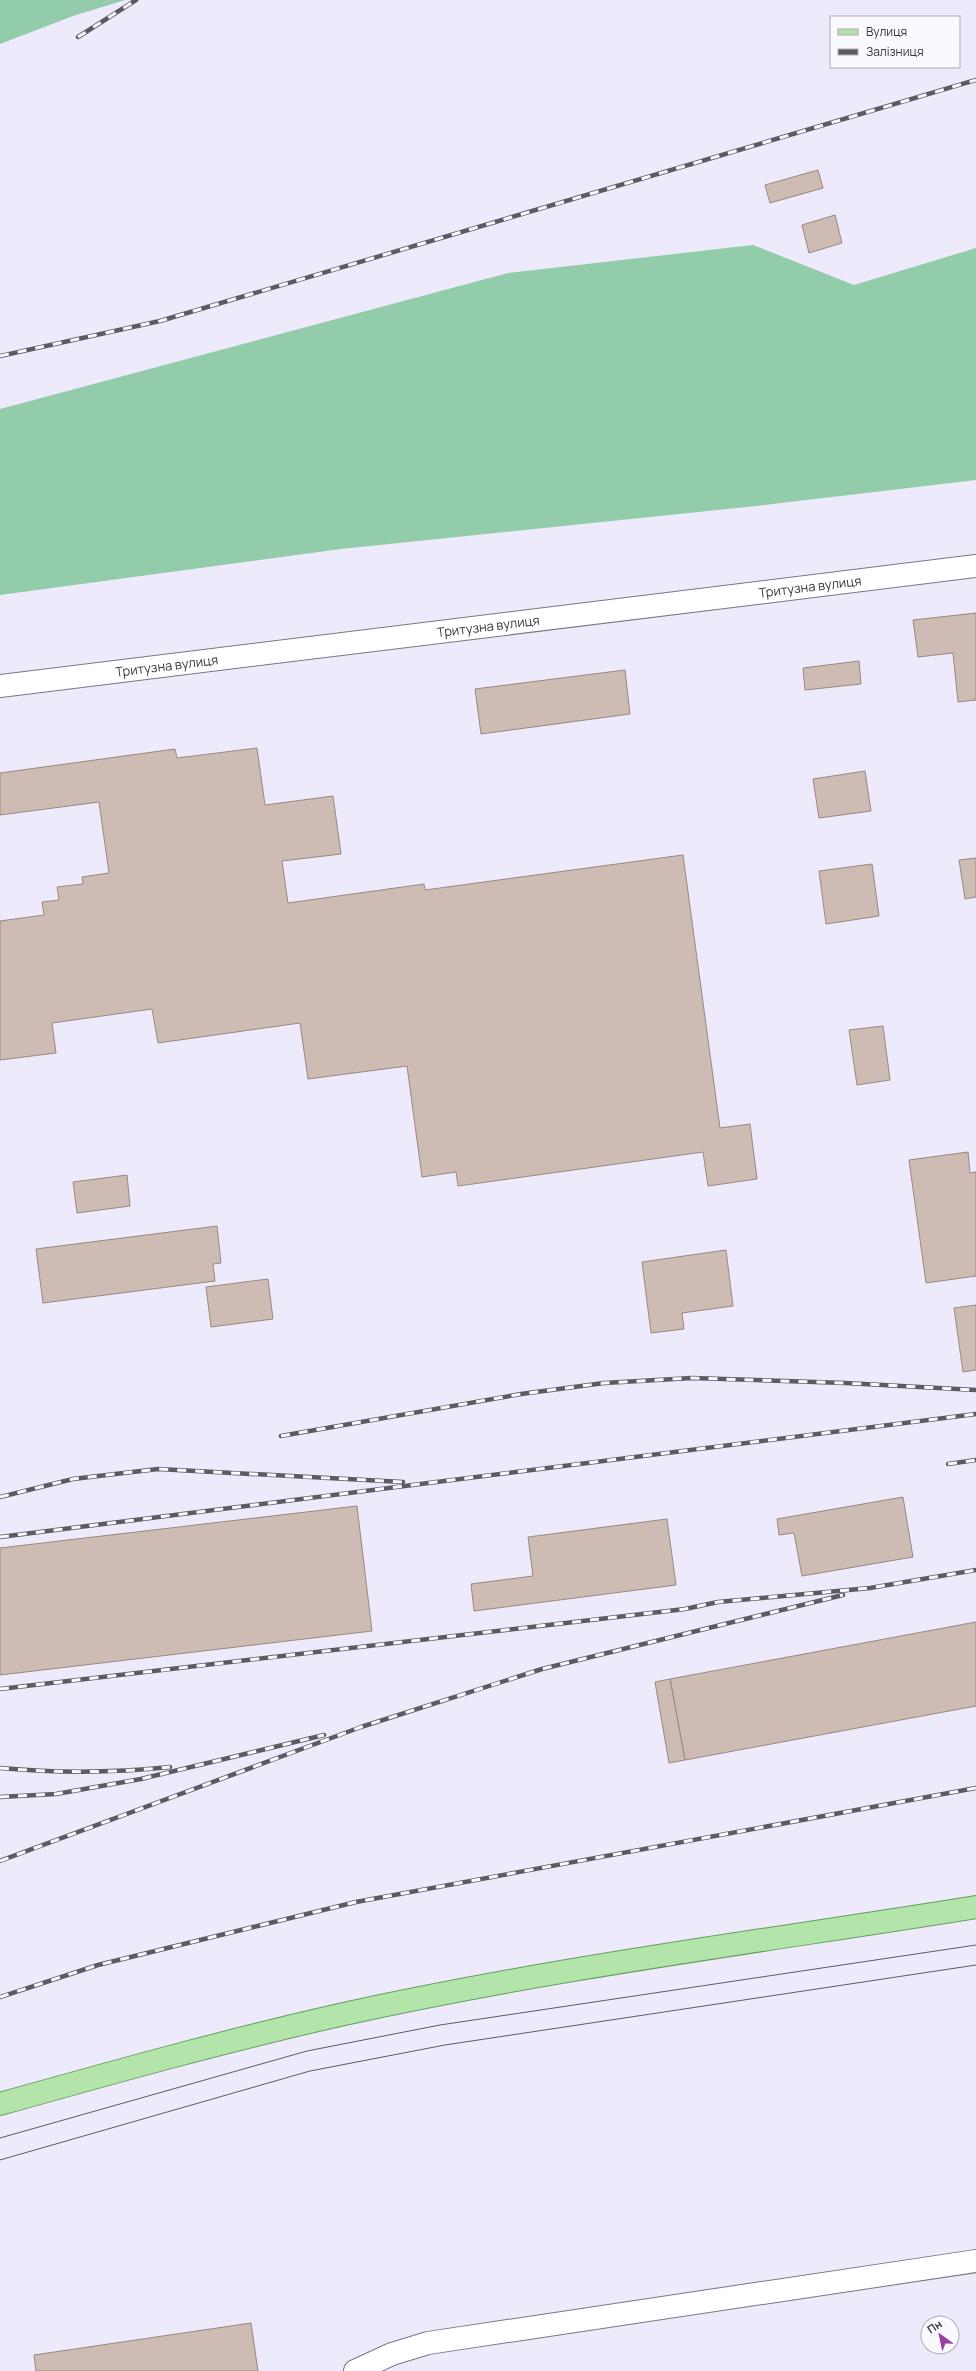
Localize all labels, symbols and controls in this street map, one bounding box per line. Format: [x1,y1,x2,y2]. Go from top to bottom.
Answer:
legend [830,16,960,68]
text: Вулиця [866,23,907,40]
text: Залізниця [866,43,924,60]
street label: Тритузна вулиця [757,571,862,602]
street label: Тритузна вулиця [436,611,541,641]
street label: Тритузна вулиця [114,650,219,681]
north arrow [920,2315,960,2355]
text: Пн [924,2316,945,2337]

